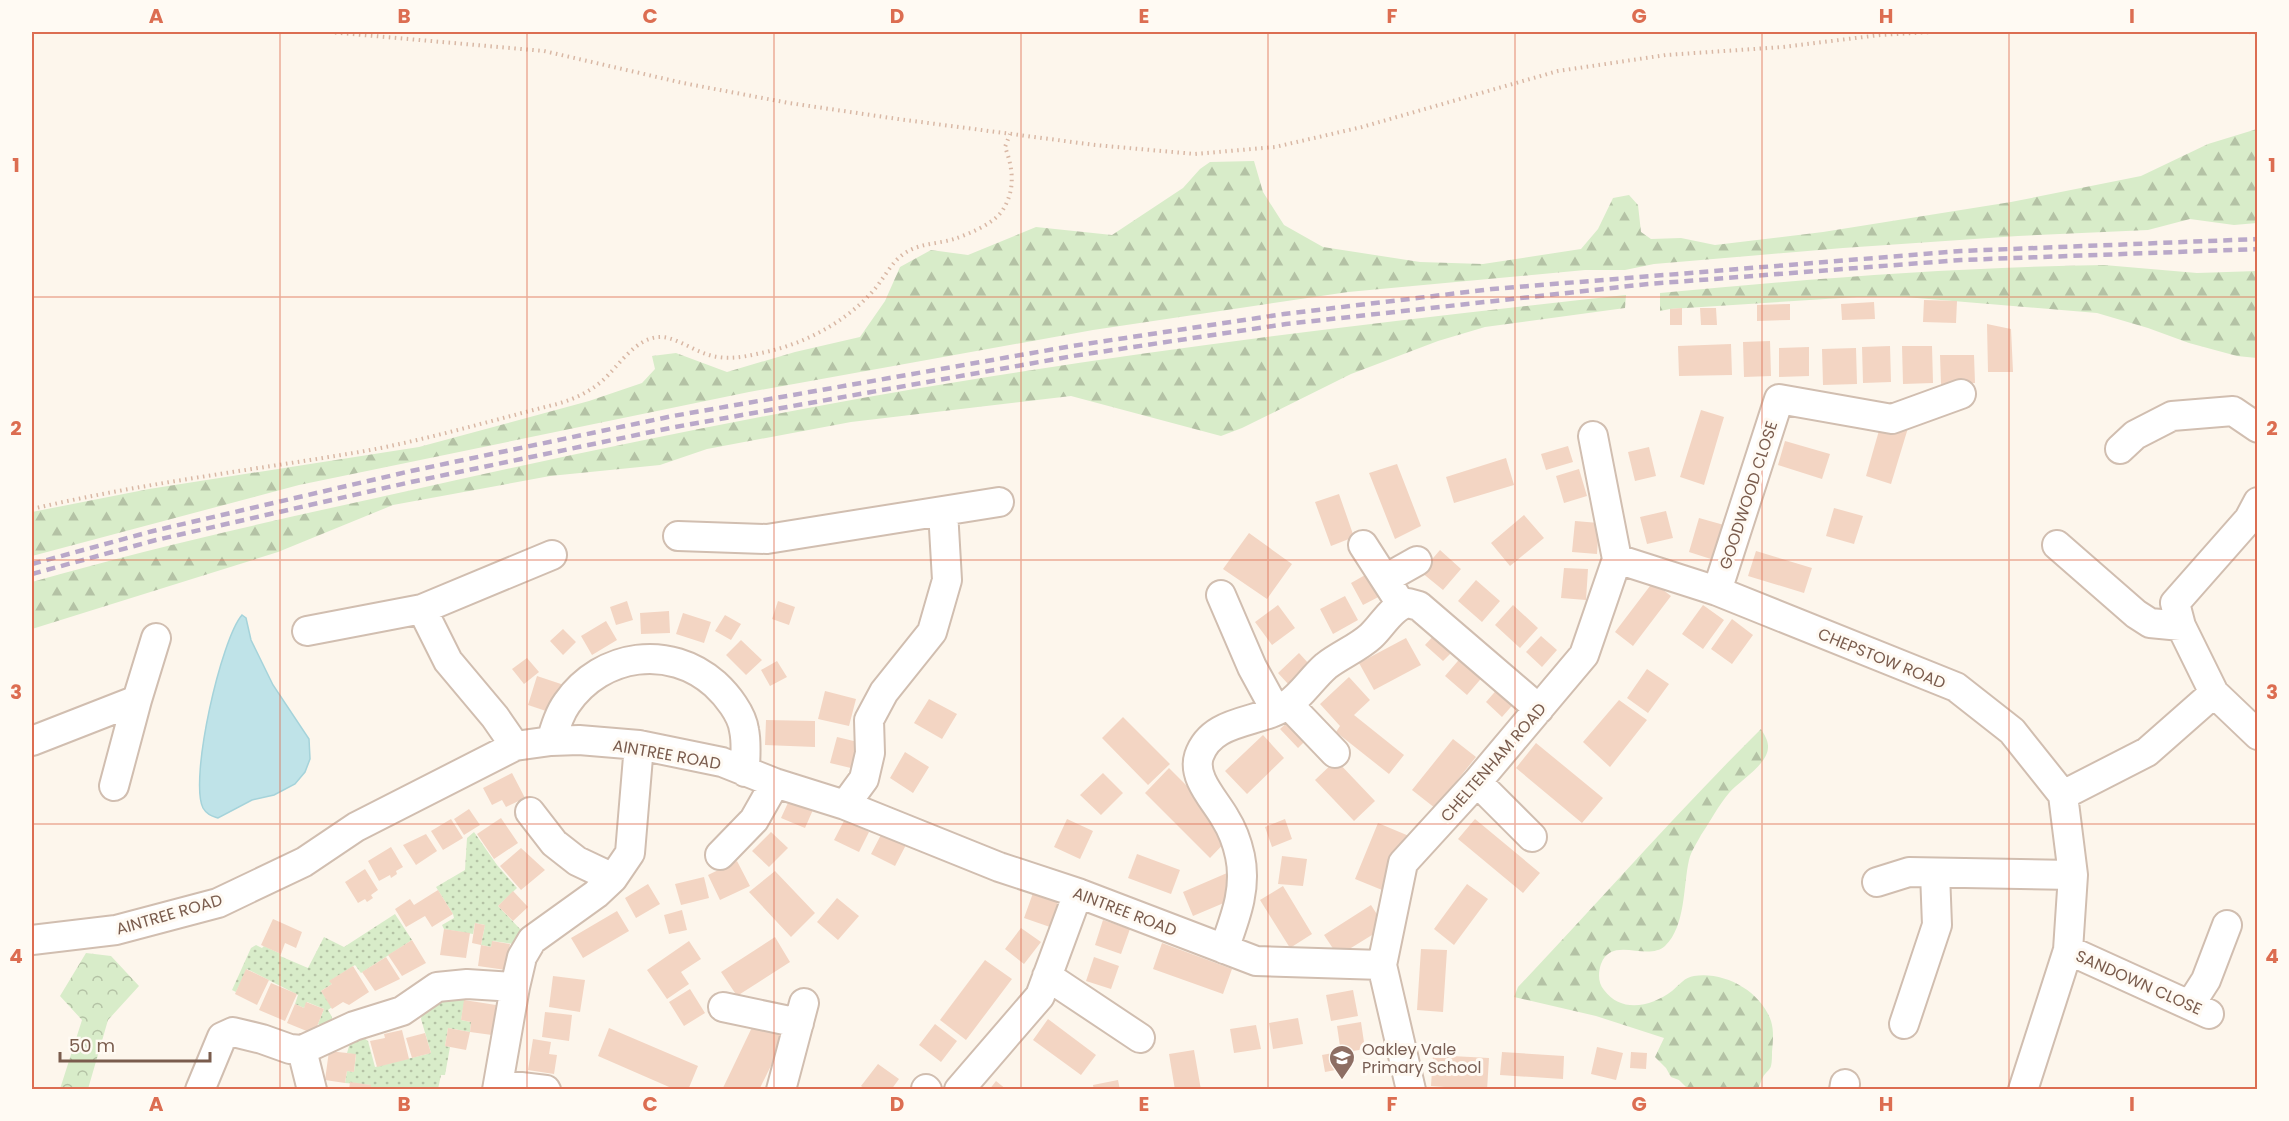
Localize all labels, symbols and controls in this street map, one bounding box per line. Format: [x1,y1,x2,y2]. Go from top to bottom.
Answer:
text: A [149,2,164,30]
text: B [397,2,411,30]
text: C [642,2,658,30]
text: D [890,2,904,30]
text: E [1139,2,1149,30]
text: F [1387,2,1398,30]
text: G [1631,2,1647,30]
text: H [1879,2,1893,30]
text: I [2129,2,2135,30]
text: 1 [12,151,20,179]
text: 1 [2268,151,2276,179]
text: 2 [10,414,22,442]
text: 2 [2266,414,2278,442]
street label: GOODWOOD CLOSE [1714,418,1783,572]
street label: CHEPSTOW ROAD [1815,622,1949,695]
text: 3 [10,678,22,706]
text: 3 [2266,678,2278,706]
street label: CHELTENHAM ROAD [1435,698,1552,827]
street label: AINTREE ROAD [611,734,723,775]
street label: AINTREE ROAD [1070,881,1180,942]
street label: AINTREE ROAD [113,888,225,941]
text: 4 [9,942,23,970]
text: 4 [2265,942,2279,970]
street label: SANDOWN CLOSE [2072,944,2206,1021]
scale bar [60,1025,210,1063]
text: 50 m [69,1033,115,1058]
place label: Oakley Vale Primary School [1362,1038,1481,1079]
school or university icon: Oakley Vale Primary School [1327,1043,1357,1081]
text: A [149,1090,164,1118]
text: B [397,1090,411,1118]
text: C [642,1090,658,1118]
text: D [890,1090,904,1118]
text: E [1139,1090,1149,1118]
text: F [1387,1090,1398,1118]
text: G [1631,1090,1647,1118]
text: H [1879,1090,1893,1118]
text: I [2129,1090,2135,1118]

